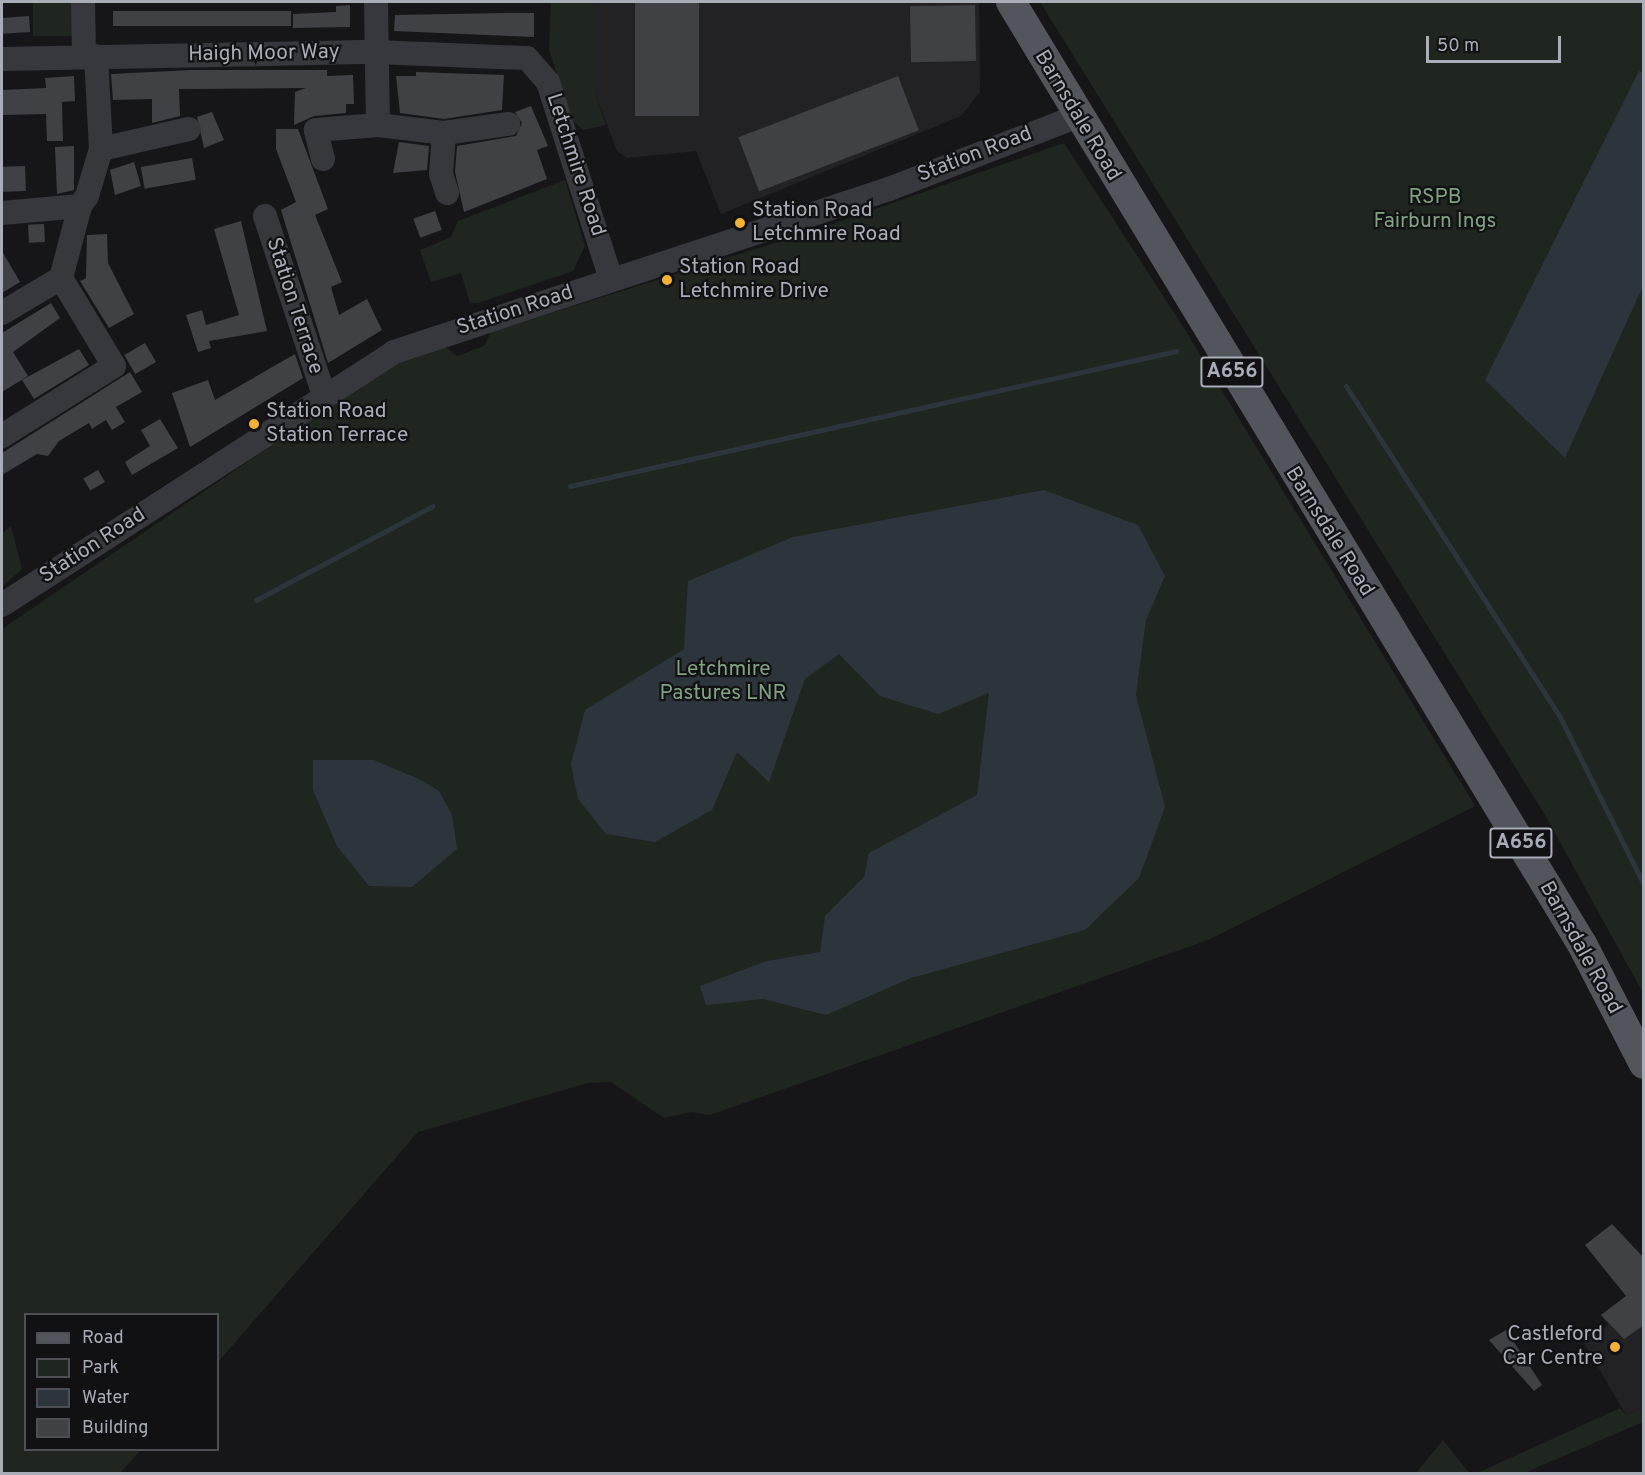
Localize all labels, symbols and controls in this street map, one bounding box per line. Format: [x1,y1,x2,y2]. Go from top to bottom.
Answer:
scale bar [1429,24,1564,62]
text: 50 m [1437,35,1479,58]
street label: Haigh Moor Way [188,40,340,68]
street label: Barnsdale Road [1028,46,1126,186]
street label: Letchmire Road [540,90,610,240]
street label: Station Road [914,122,1036,188]
park label: RSPB Fairburn Ings [1374,185,1496,235]
place label: Station Road Letchmire Road [752,198,901,248]
marker: Station Road Letchmire Road [733,216,747,230]
street label: Station Terrace [260,234,328,378]
place label: Station Road Letchmire Drive [679,255,829,305]
marker: Station Road Letchmire Drive [660,273,674,287]
street label: Station Road [454,280,576,342]
road number: A656 [1199,355,1265,389]
place label: Station Road Station Terrace [266,399,409,449]
marker: Station Road Station Terrace [247,417,261,431]
street label: Barnsdale Road [1279,463,1379,601]
street label: Station Road [36,503,150,589]
park label: Letchmire Pastures LNR [660,657,786,707]
road number: A656 [1488,826,1554,860]
street label: Barnsdale Road [1533,877,1627,1019]
legend [24,1313,219,1451]
place label: Castleford Car Centre [1502,1322,1603,1372]
text: Road [82,1327,124,1350]
marker: Castleford Car Centre [1608,1340,1622,1354]
text: Park [82,1357,119,1380]
text: Water [82,1387,129,1410]
text: Building [82,1417,148,1440]

